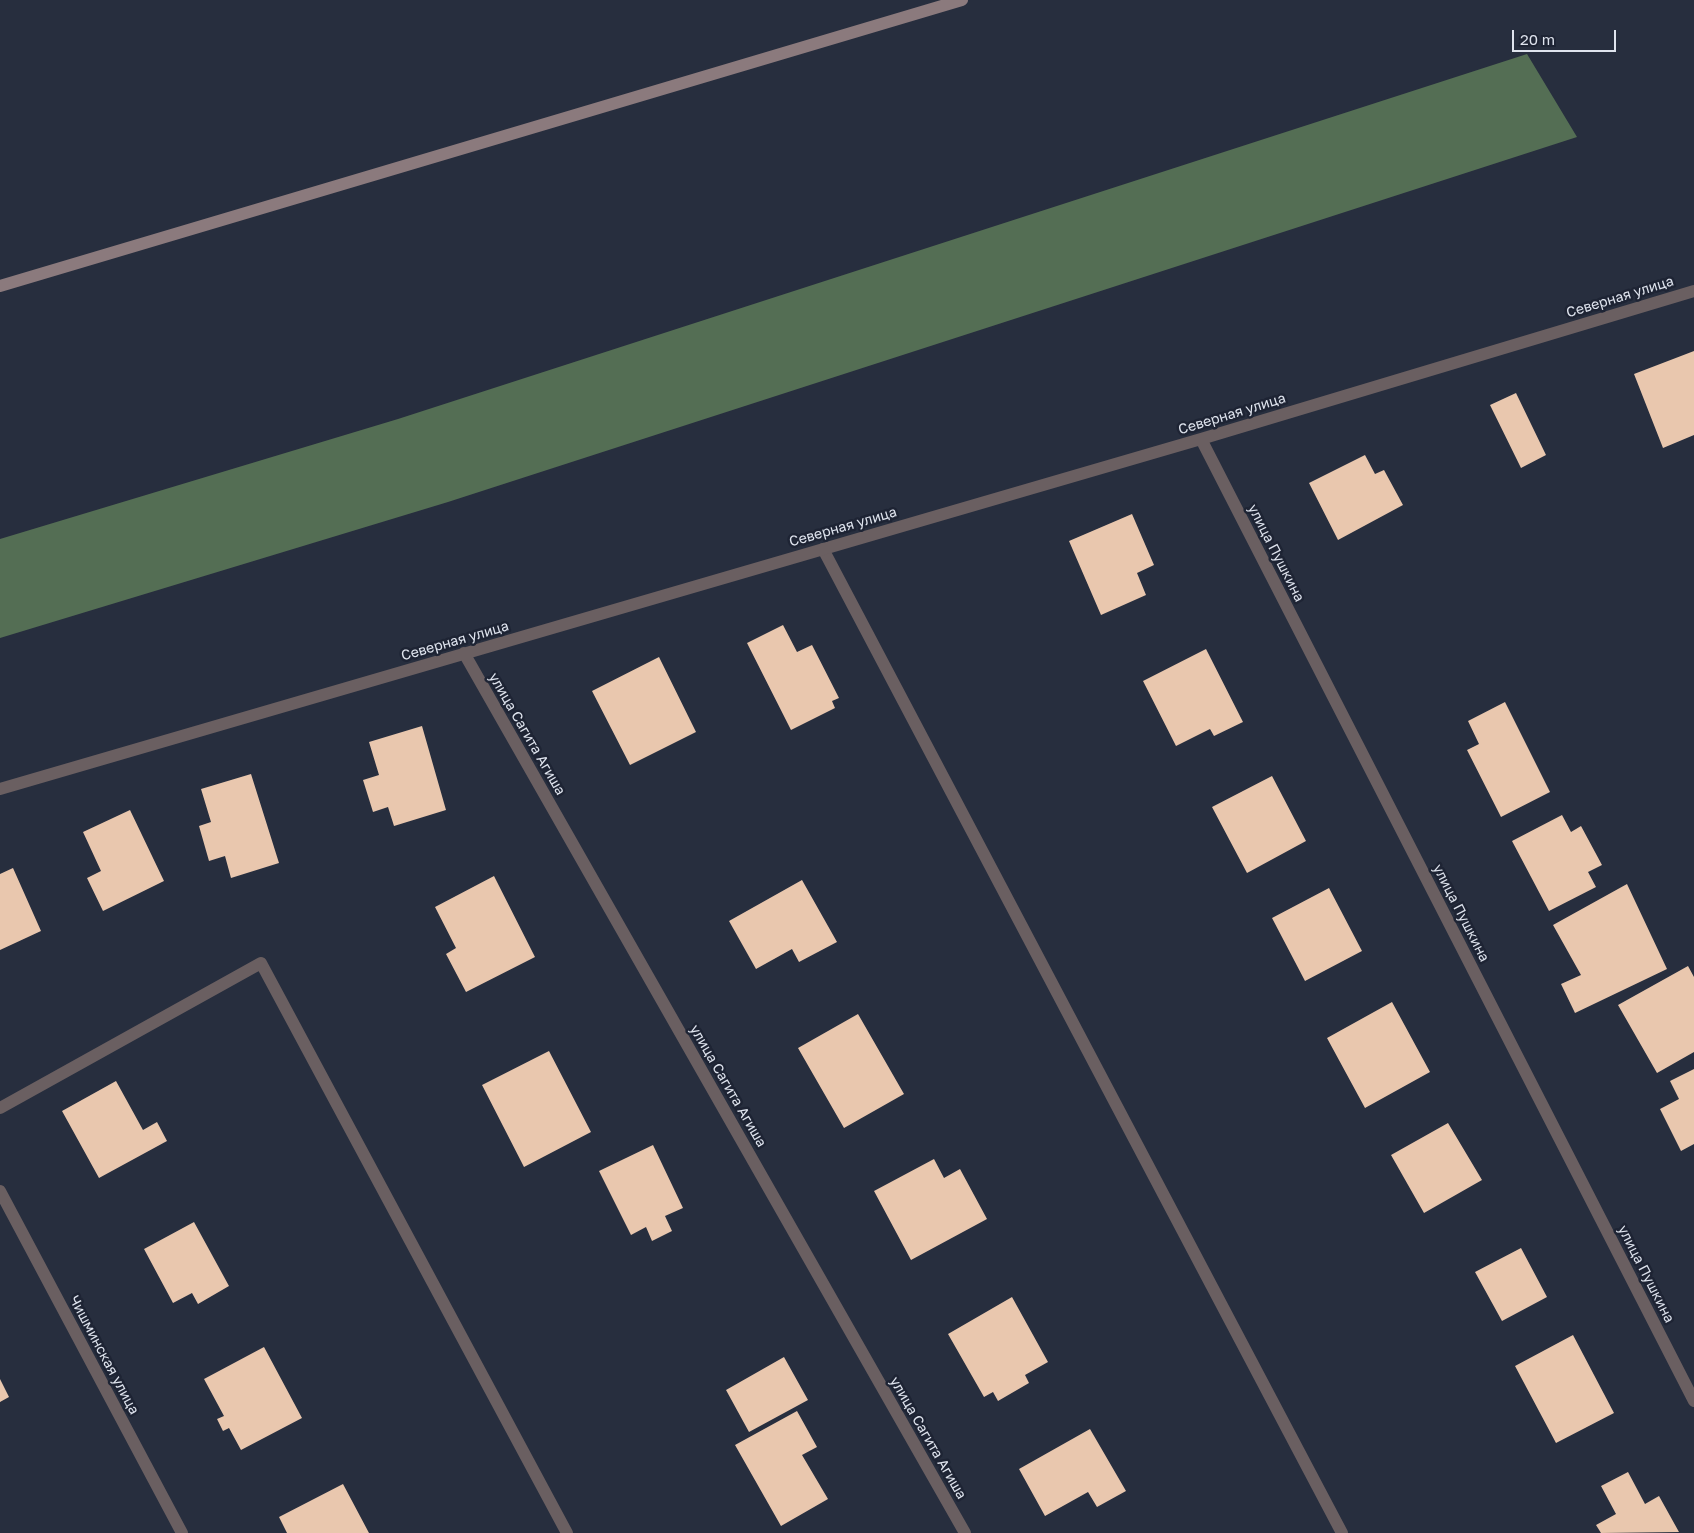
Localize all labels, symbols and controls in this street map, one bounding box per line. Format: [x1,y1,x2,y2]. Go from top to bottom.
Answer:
scale bar [1514,20,1618,52]
text: 20 m [1520,30,1555,48]
street label: Северная улица [1564,273,1676,321]
street label: Северная улица [1176,390,1288,438]
street label: улица Пушкина [1244,501,1308,605]
street label: Северная улица [787,504,899,550]
street label: Северная улица [399,618,511,664]
street label: улица Сагита Агиша [485,670,569,798]
street label: улица Пушкина [1429,861,1493,965]
street label: улица Сагита Агиша [686,1022,770,1150]
street label: улица Пушкина [1614,1222,1678,1326]
street label: Чишминская улица [66,1293,142,1417]
street label: улица Сагита Агиша [886,1374,970,1502]

